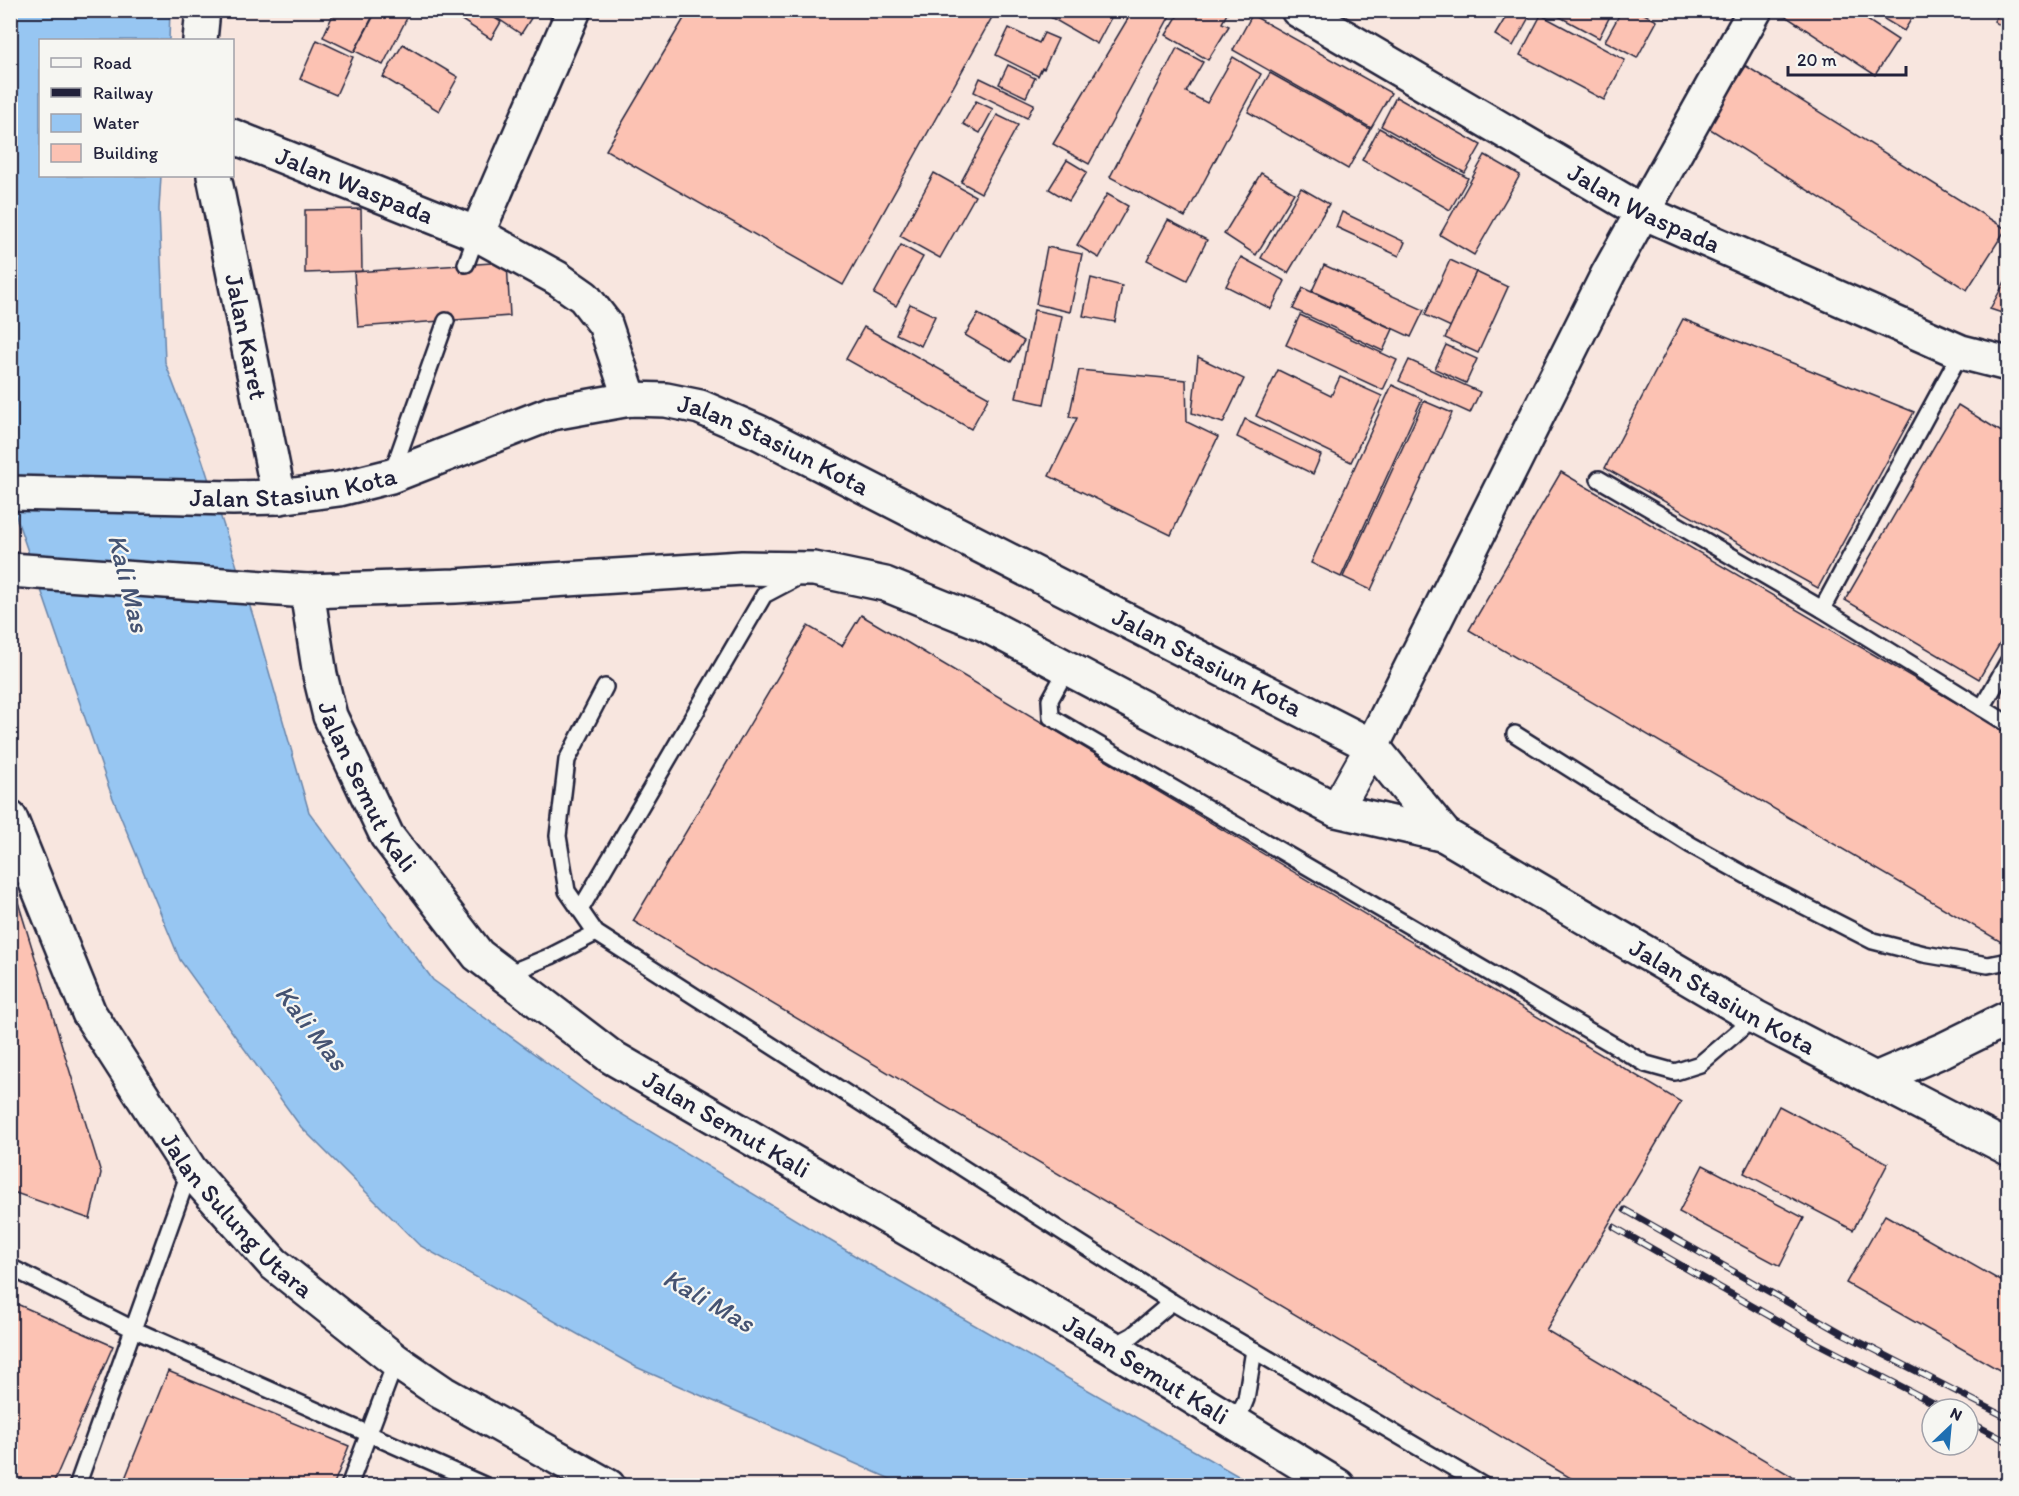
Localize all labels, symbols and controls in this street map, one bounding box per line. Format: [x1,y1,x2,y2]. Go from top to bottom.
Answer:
legend [39,39,234,177]
scale bar [1788,39,1906,77]
text: 20 m [1797,49,1837,71]
text: Road [93,52,132,74]
text: Railway [93,82,154,104]
text: Water [93,112,139,134]
street label: Jalan Waspada [271,139,438,231]
text: Building [93,142,159,164]
street label: Jalan Waspada [1562,156,1725,260]
street label: Jalan Karet [218,271,275,403]
street label: Jalan Stasiun Kota [675,387,875,503]
street label: Jalan Stasiun Kota [189,459,400,514]
water label: Kali Mas [101,531,157,636]
street label: Jalan Stasiun Kota [1107,600,1308,724]
street label: Jalan Semut Kali [311,698,425,878]
street label: Jalan Stasiun Kota [1624,931,1822,1062]
water label: Kali Mas [268,978,356,1077]
street label: Jalan Semut Kali [637,1063,816,1185]
street label: Jalan Sulung Utara [154,1126,320,1305]
water label: Kali Mas [658,1261,761,1340]
street label: Jalan Semut Kali [1058,1307,1235,1431]
north arrow [1920,1397,1980,1457]
text: N [1947,1403,1965,1425]

